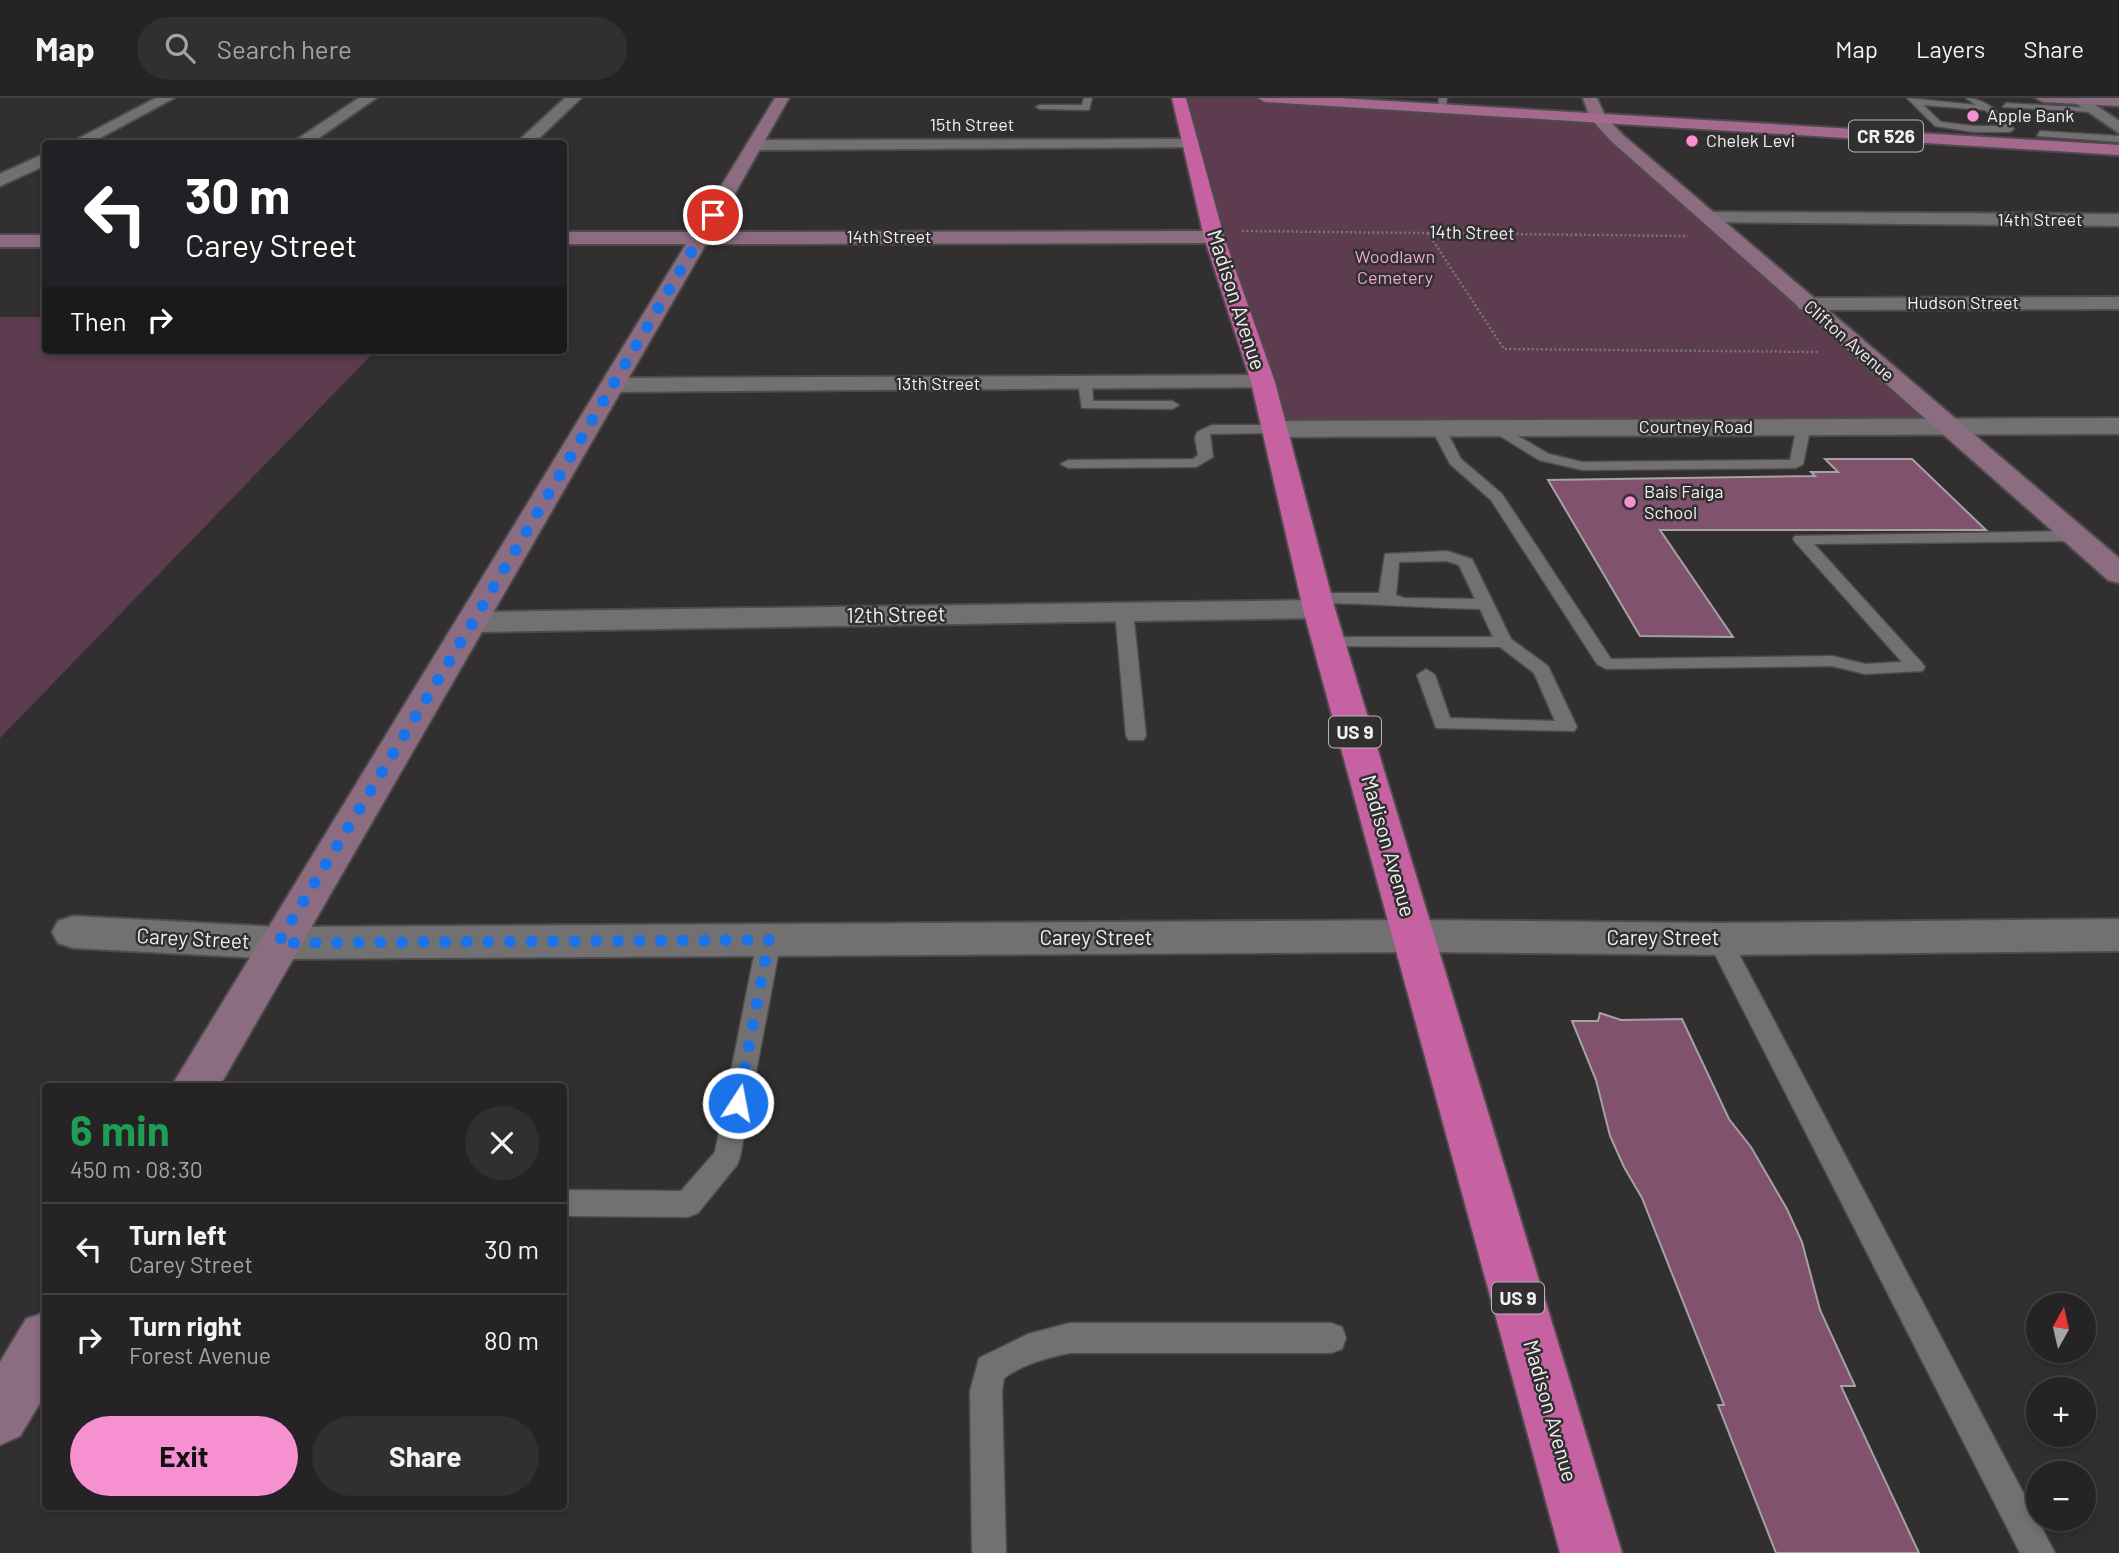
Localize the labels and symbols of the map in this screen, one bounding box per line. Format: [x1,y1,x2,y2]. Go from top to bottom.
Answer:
place label: Apple Bank [1987,104,2074,126]
marker: Apple Bank [1965,108,1981,124]
street label: 15th Street [930,113,1014,135]
road number: CR 526 [1849,120,1923,152]
place label: Chelek Levi [1706,129,1795,151]
marker: Chelek Levi [1684,133,1700,149]
pin [683,185,743,245]
street label: 14th Street [1997,208,2083,230]
street label: 14th Street [1429,220,1515,244]
street label: 14th Street [846,225,932,247]
street label: Madison Avenue [1203,226,1272,373]
park label: Woodlawn Cemetery [1355,245,1435,288]
street label: Hudson Street [1907,291,2019,313]
street label: Clifton Avenue [1800,295,1899,386]
street label: 13th Street [896,372,980,394]
street label: Courtney Road [1639,415,1753,437]
place label: Bais Faiga School [1644,480,1724,523]
marker: Bais Faiga School [1622,494,1638,510]
street label: 12th Street [846,600,946,627]
road number: US 9 [1329,716,1381,748]
street label: Madison Avenue [1357,772,1422,919]
street label: Carey Street [136,922,250,953]
street label: Carey Street [1039,924,1153,949]
street label: Carey Street [1606,924,1720,949]
position arrow [701,1066,775,1140]
road number: US 9 [1492,1282,1544,1314]
north arrow [2026,1293,2096,1363]
street label: Madison Avenue [1519,1337,1584,1484]

